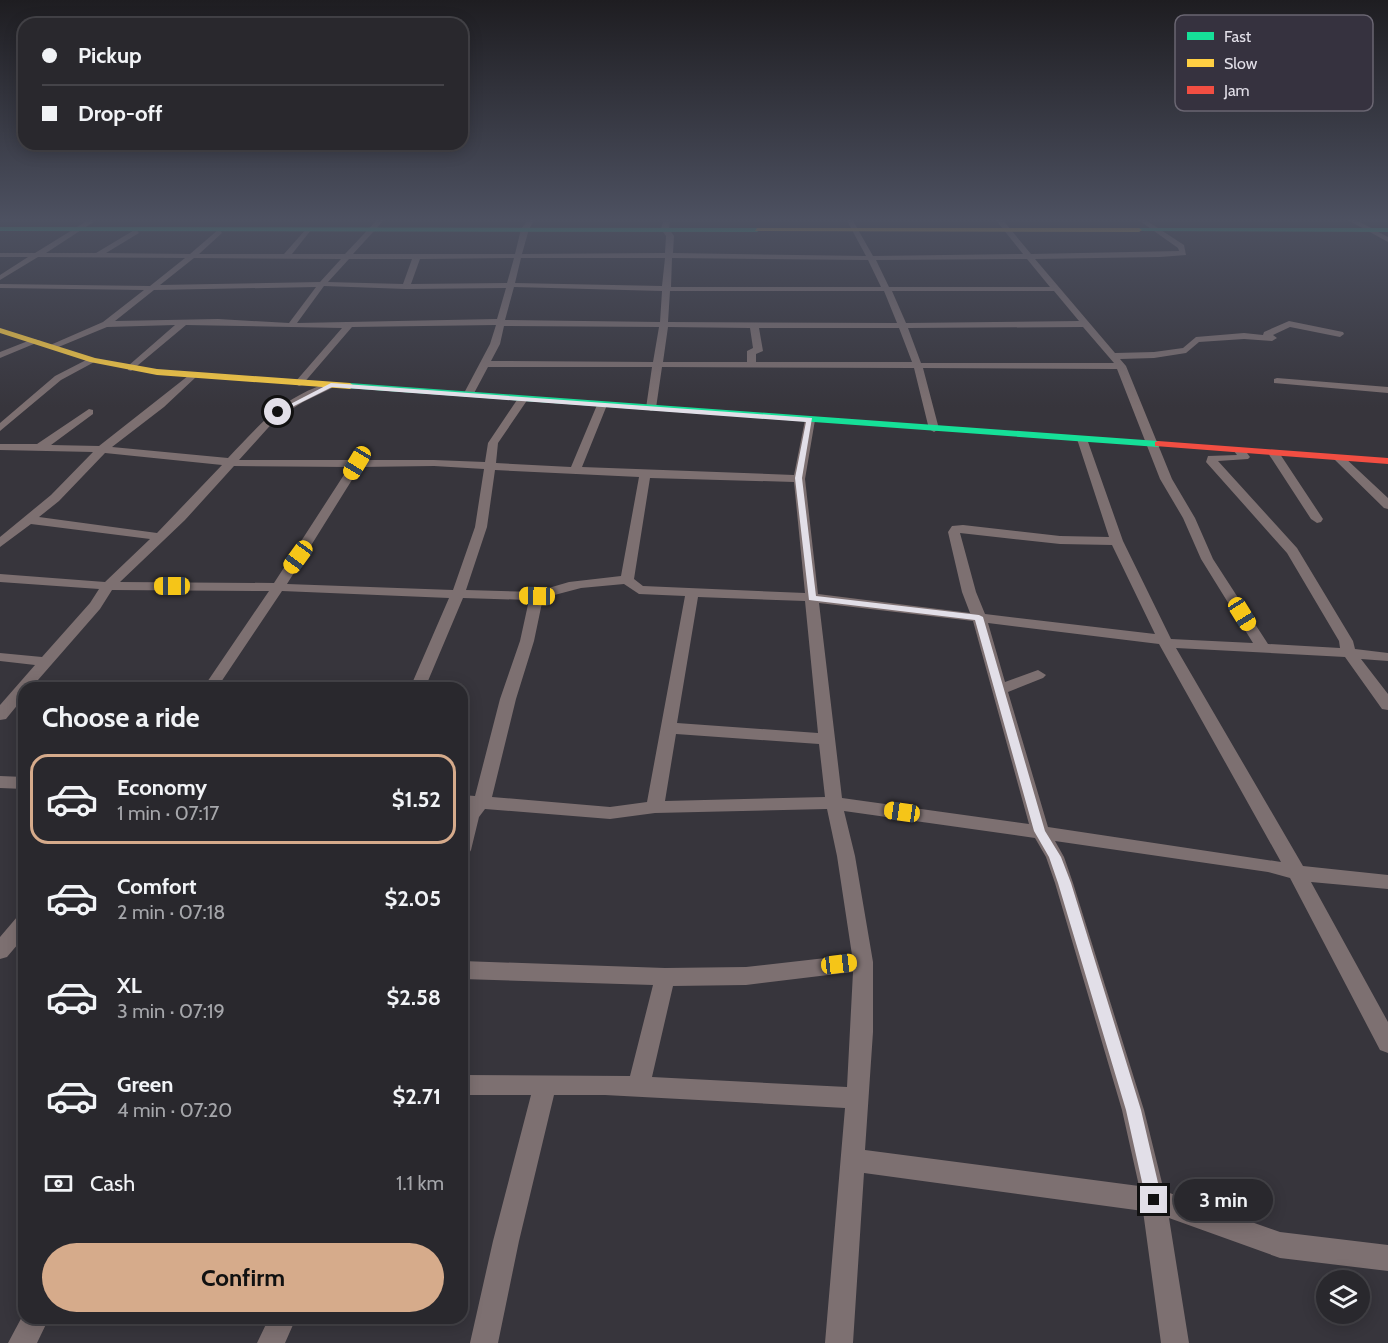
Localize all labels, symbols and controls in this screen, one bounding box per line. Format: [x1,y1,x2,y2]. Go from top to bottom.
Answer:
legend [1175,15,1373,111]
text: Fast [1224,27,1252,46]
text: Pickup [78,42,142,69]
text: Slow [1224,54,1258,73]
text: Jam [1223,81,1250,100]
text: Drop-off [78,100,162,127]
route start [264,398,291,425]
car [340,443,374,483]
car [280,537,316,577]
car [154,577,190,595]
car [519,587,555,605]
car [1225,594,1259,634]
text: Choose a ride [42,701,200,734]
icon: car [45,772,99,826]
text: Economy [117,774,207,801]
text: $1.52 [392,786,441,813]
text: 1 min · 07:17 [117,801,219,825]
car [883,801,921,823]
icon: car [45,871,99,925]
text: Comfort [117,873,196,900]
text: $2.05 [385,885,441,912]
text: 2 min · 07:18 [117,900,225,924]
car [820,953,858,975]
icon: car [45,970,99,1024]
text: XL [117,972,142,999]
text: $2.58 [387,984,441,1011]
text: 3 min · 07:19 [117,999,225,1023]
icon: car [45,1069,99,1123]
text: Green [117,1071,173,1098]
text: $2.71 [392,1083,441,1110]
text: 4 min · 07:20 [117,1098,232,1122]
icon: cash [42,1167,75,1200]
text: Cash [90,1170,135,1197]
text: 1.1 km [396,1171,444,1195]
callout: 3 min [1175,1179,1274,1221]
route end [1140,1186,1167,1213]
text: 3 min [1199,1188,1248,1212]
button: Confirm [42,1243,444,1312]
map controls [1316,1270,1370,1324]
button: layers [1316,1270,1370,1324]

